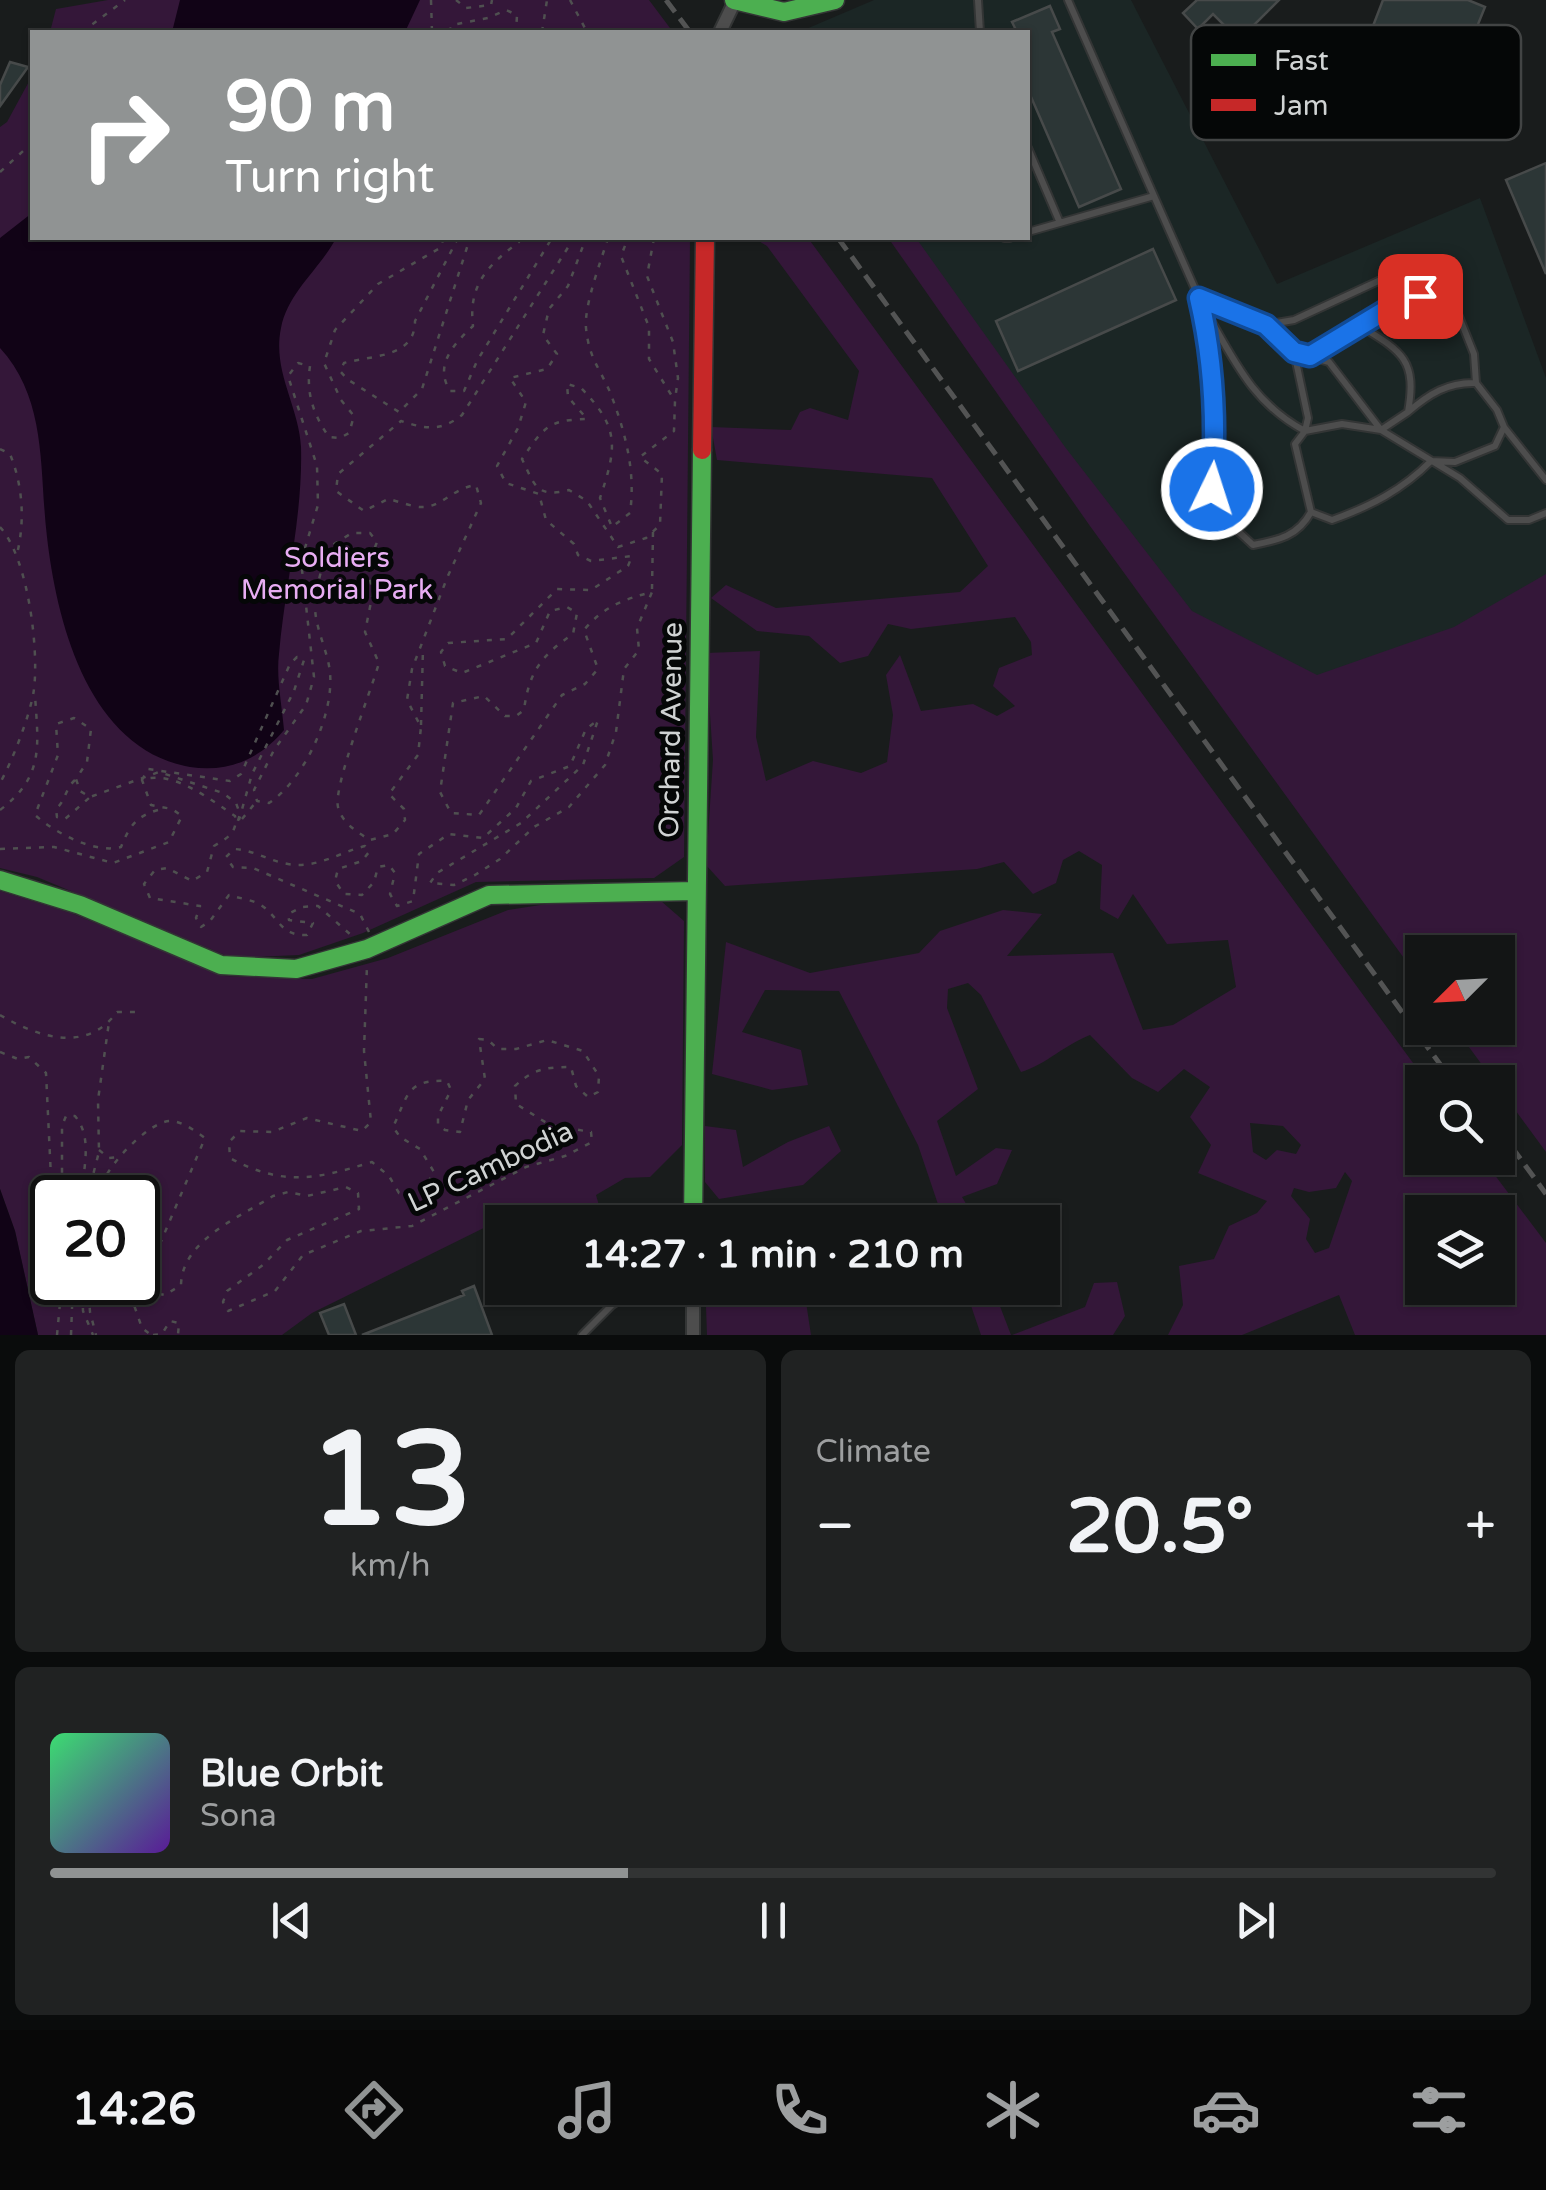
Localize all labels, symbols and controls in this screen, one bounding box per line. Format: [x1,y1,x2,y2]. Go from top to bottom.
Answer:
legend [1191,25,1521,140]
text: Fast [1274,44,1329,78]
text: 90 m [225,66,395,150]
icon: right [60,70,190,200]
text: Jam [1274,89,1329,123]
text: Turn right [225,151,434,205]
pin [1378,254,1463,339]
icon: arrive [1393,269,1448,324]
position arrow [1160,437,1264,541]
park label: Soldiers Memorial Park [241,541,433,607]
street label: Orchard Avenue [652,622,690,838]
north arrow [1405,935,1515,1045]
map controls [1405,935,1515,1305]
button: search [1405,1065,1515,1175]
street label: LP Cambodia [402,1114,578,1220]
speed limit sign: 20 [30,1175,160,1305]
button: layers [1405,1195,1515,1305]
text: 14:27 · 1 min · 210 m [581,1232,964,1278]
text: 13 [309,1404,472,1560]
text: Climate [816,1433,931,1471]
text: 20.5° [1066,1482,1254,1572]
text: − [816,1494,855,1560]
text: + [1465,1494,1496,1560]
text: km/h [350,1547,430,1585]
text: Blue Orbit [200,1751,383,1797]
text: Sona [200,1797,277,1835]
icon: previous [264,1893,319,1948]
icon: pause [746,1893,801,1948]
icon: next [1228,1893,1283,1948]
icon: directions [339,2075,409,2145]
icon: music [552,2075,622,2145]
icon: phone [765,2075,835,2145]
icon: climate [978,2075,1048,2145]
icon: car [1191,2075,1261,2145]
icon: filters [1404,2075,1474,2145]
text: 14:26 [72,2083,196,2137]

